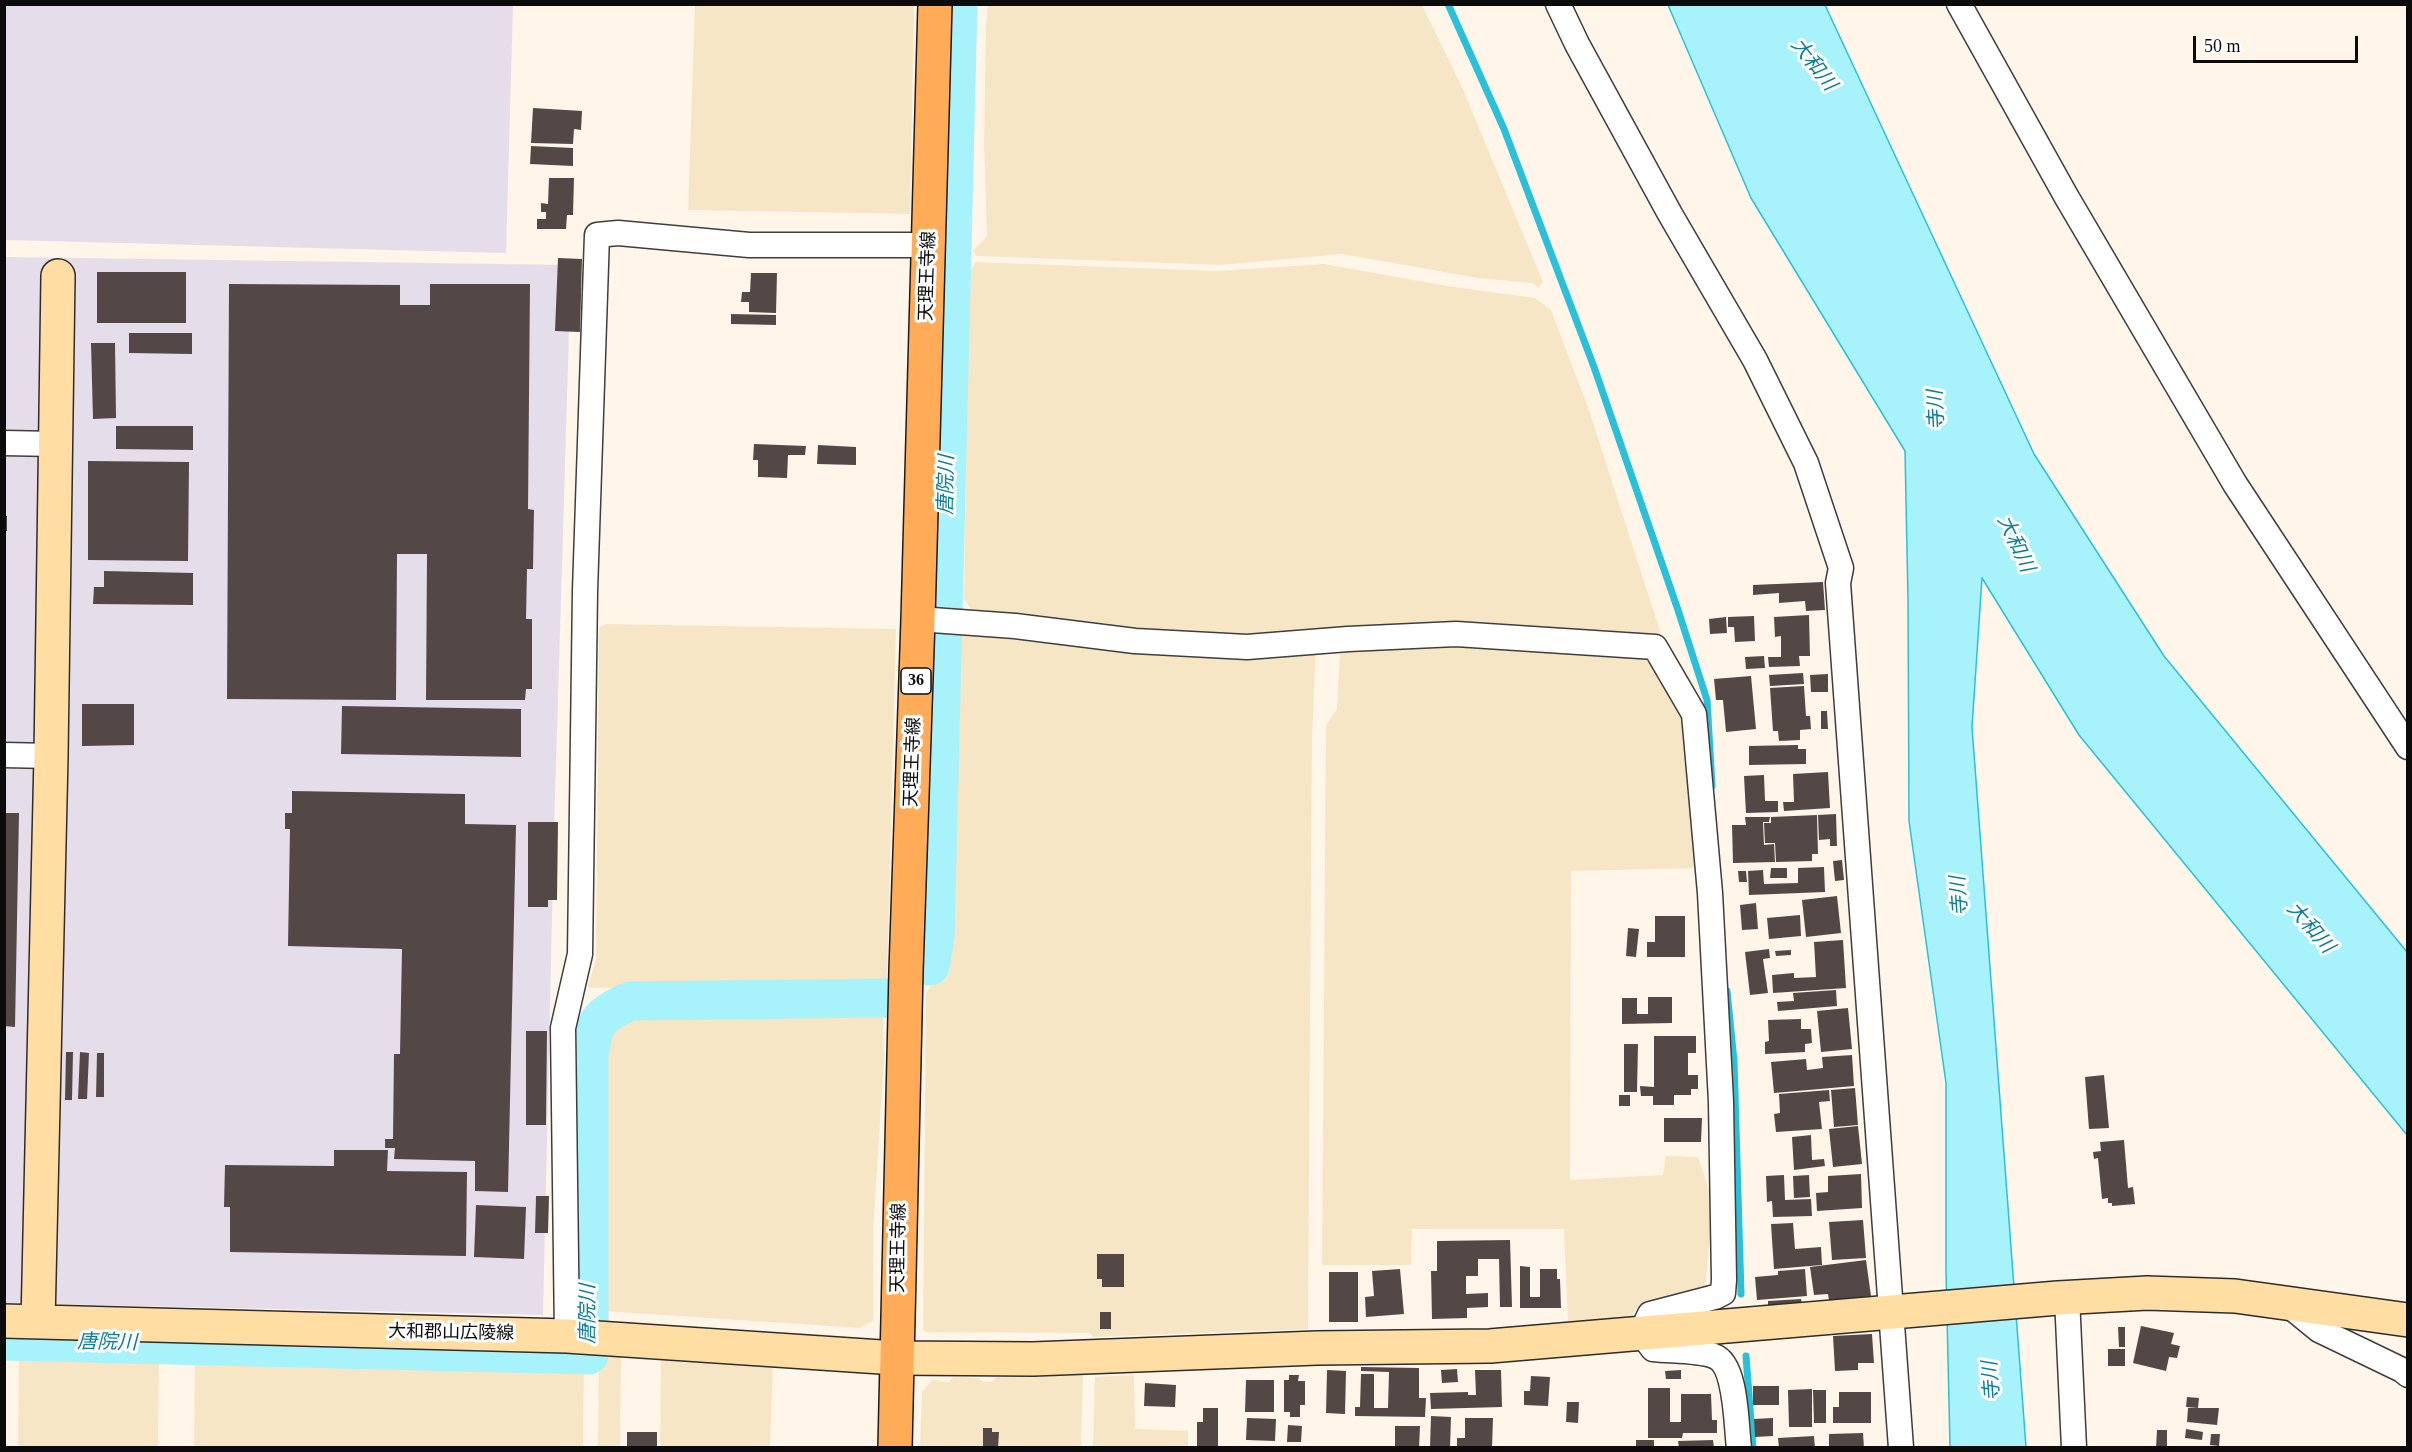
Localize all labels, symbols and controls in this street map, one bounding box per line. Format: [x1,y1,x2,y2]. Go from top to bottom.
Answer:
scale bar [2196,24,2361,62]
water label: 大和川 [1785,34,1841,96]
text: 50 m [2204,36,2241,56]
street label: 天理王寺線 [916,231,940,321]
water label: 寺川 [1924,389,1950,431]
water label: 唐院川 [934,455,960,515]
water label: 大和川 [1991,512,2039,576]
road number: 36 [901,668,931,694]
street label: 天理王寺線 [901,717,925,807]
water label: 寺川 [1947,875,1973,917]
water label: 大和川 [2281,897,2339,959]
street label: 天理王寺線 [887,1203,911,1293]
water label: 唐院川 [577,1284,601,1344]
street label: 大和郡山広陵線 [388,1321,514,1345]
water label: 唐院川 [77,1330,137,1356]
water label: 寺川 [1979,1360,2005,1402]

